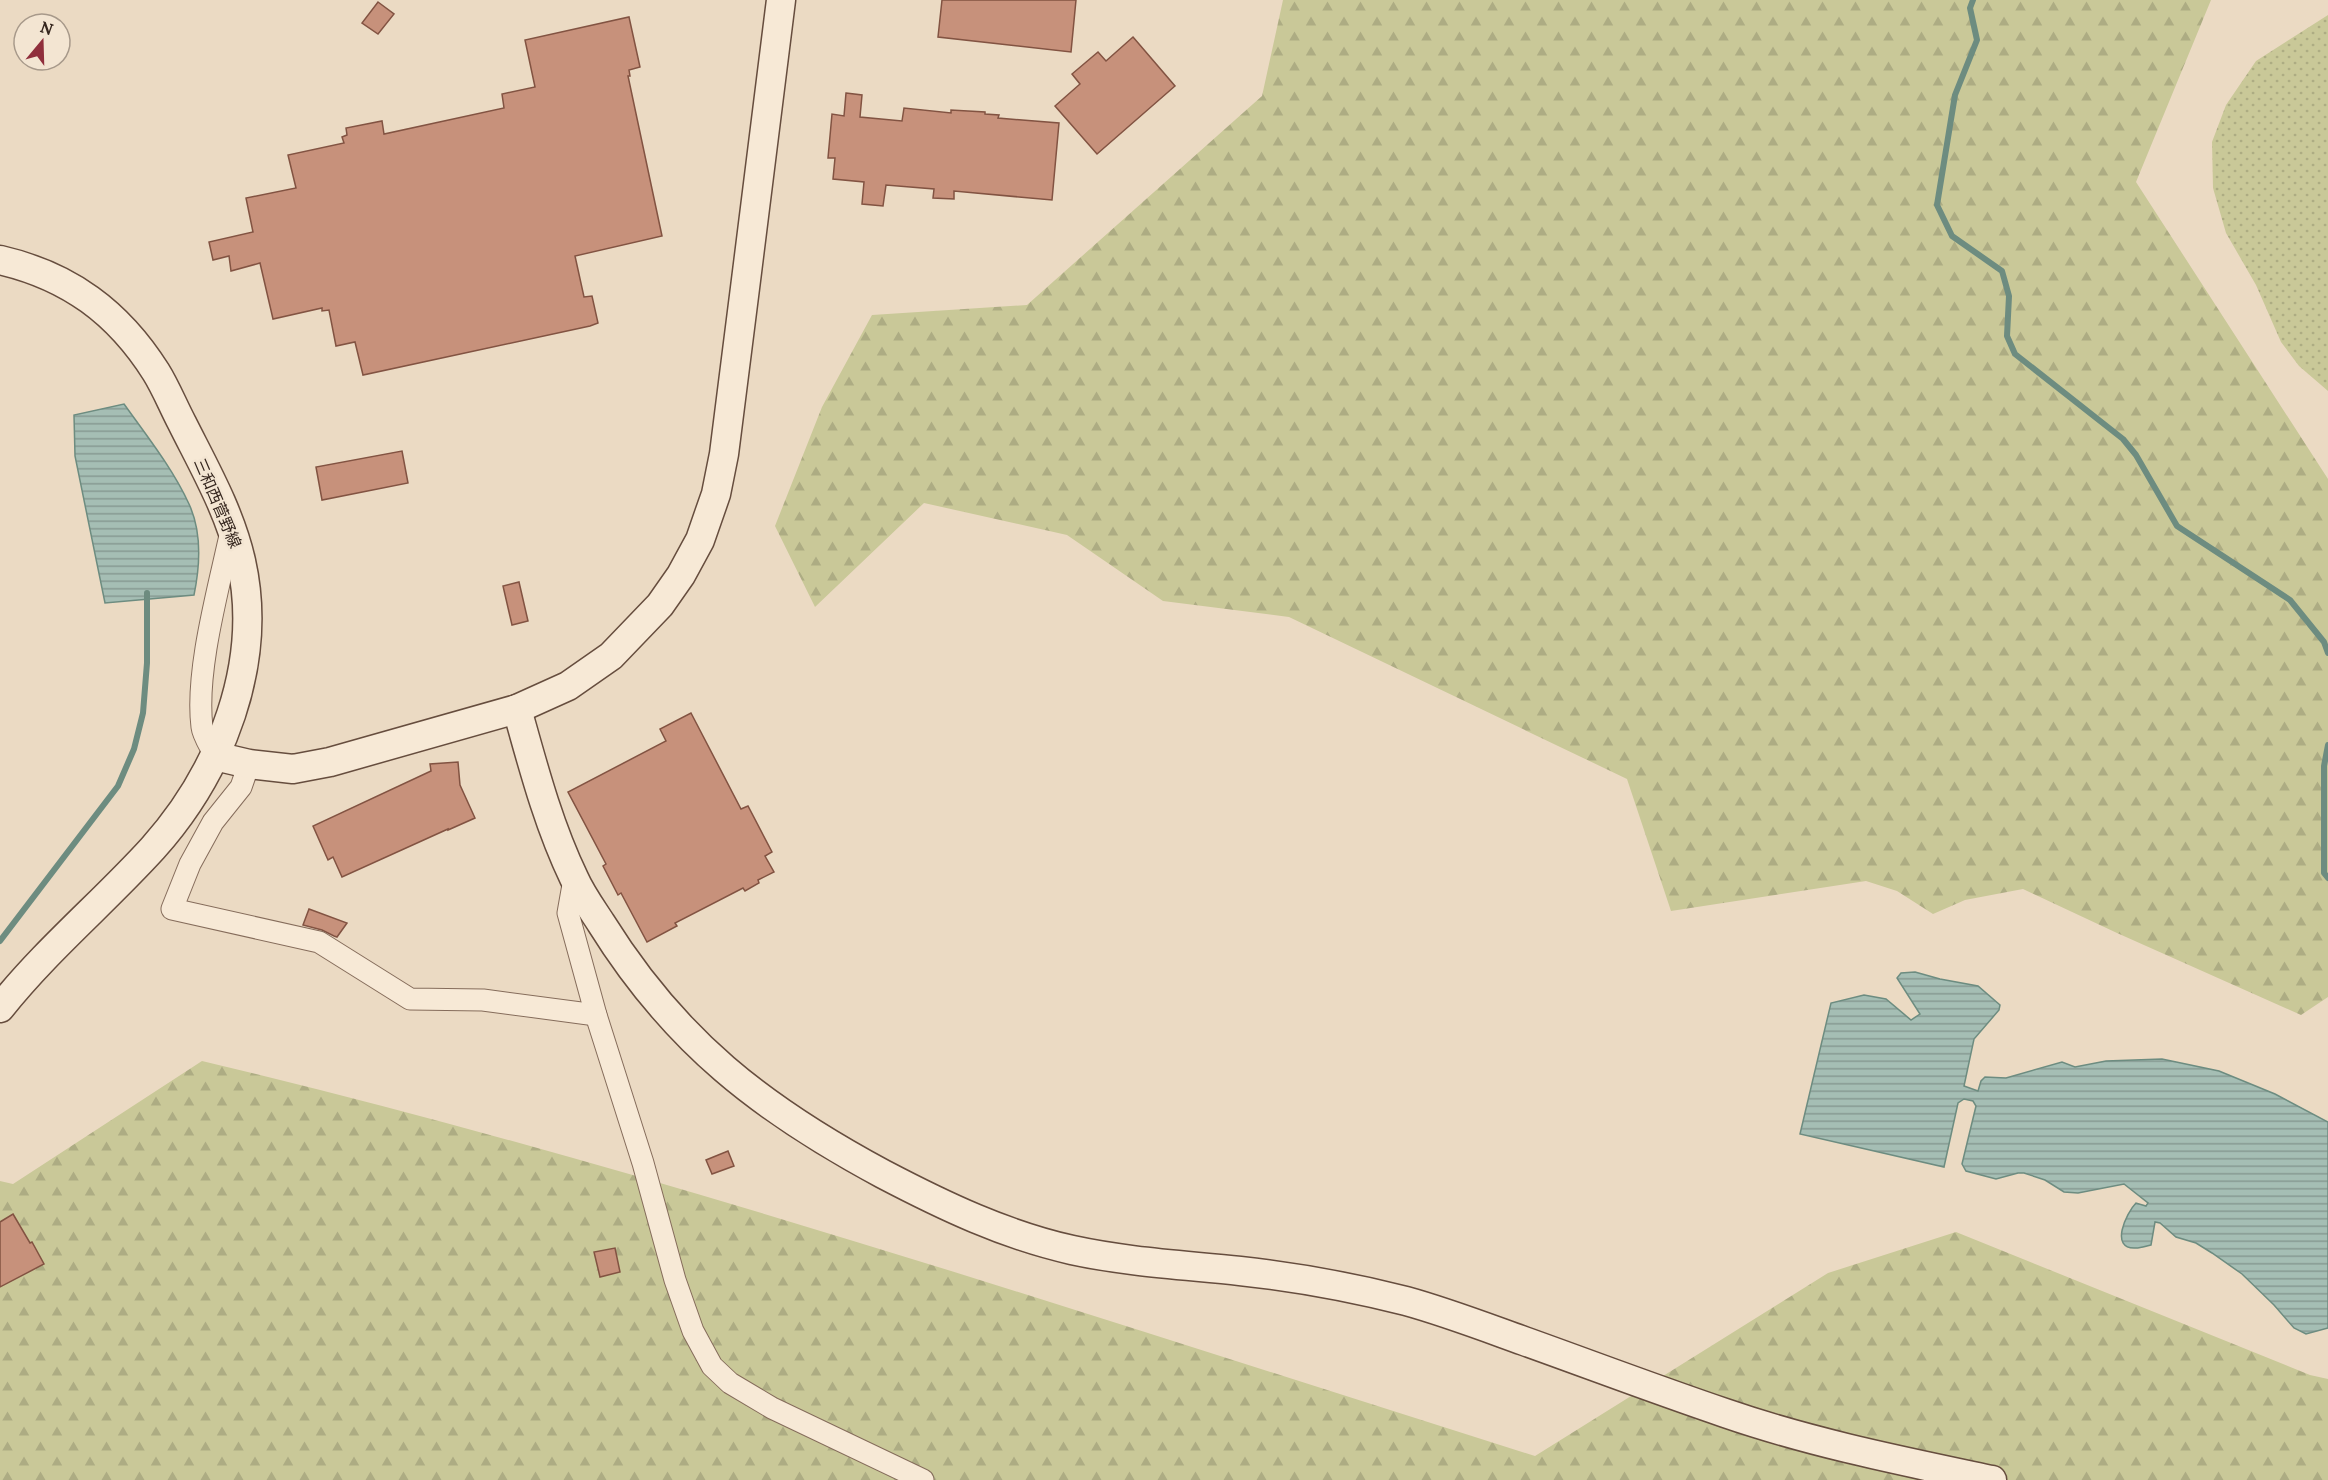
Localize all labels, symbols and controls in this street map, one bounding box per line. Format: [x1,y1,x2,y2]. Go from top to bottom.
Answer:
north arrow [12,12,72,72]
text: N [38,16,56,39]
street label: 三和西菅野線 [190,455,246,551]

